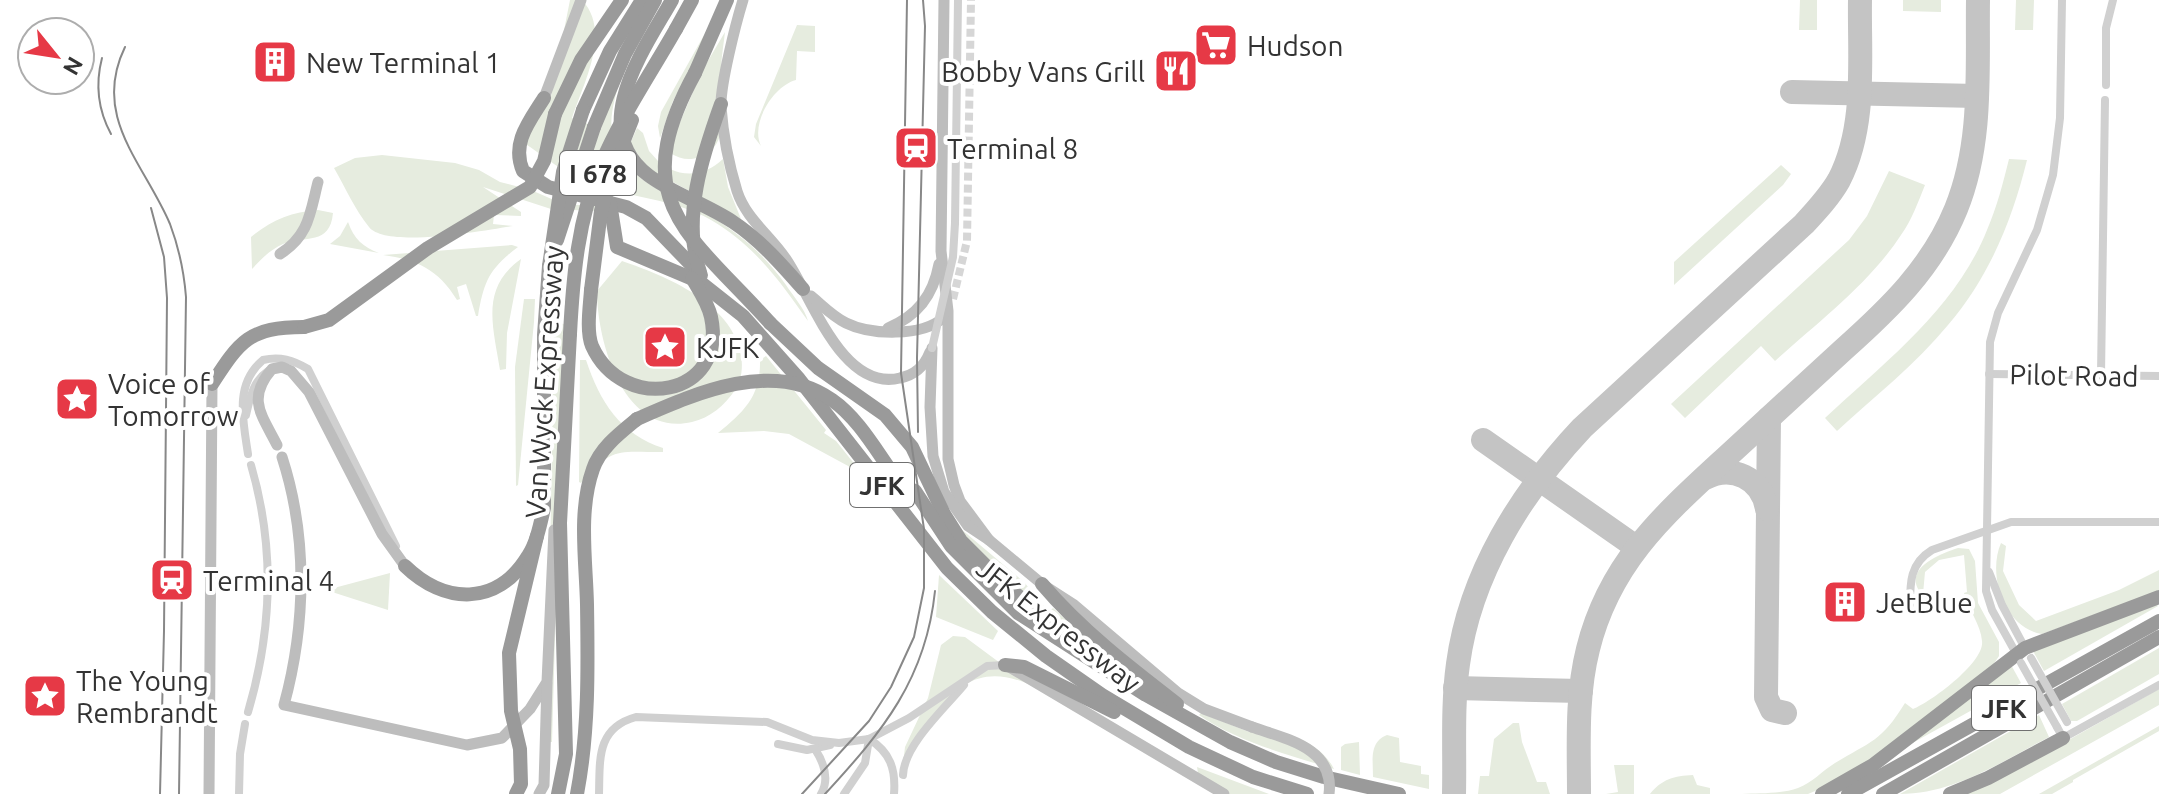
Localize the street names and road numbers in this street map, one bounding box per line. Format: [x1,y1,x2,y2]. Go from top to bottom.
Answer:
road number: I 678 [560,151,636,195]
street label: Van Wyck Expressway [519,245,569,519]
street label: Pilot Road [2009,358,2139,392]
road number: JFK [850,463,914,507]
street label: JFK Expressway [971,552,1147,698]
road number: JFK [1972,686,2036,730]

